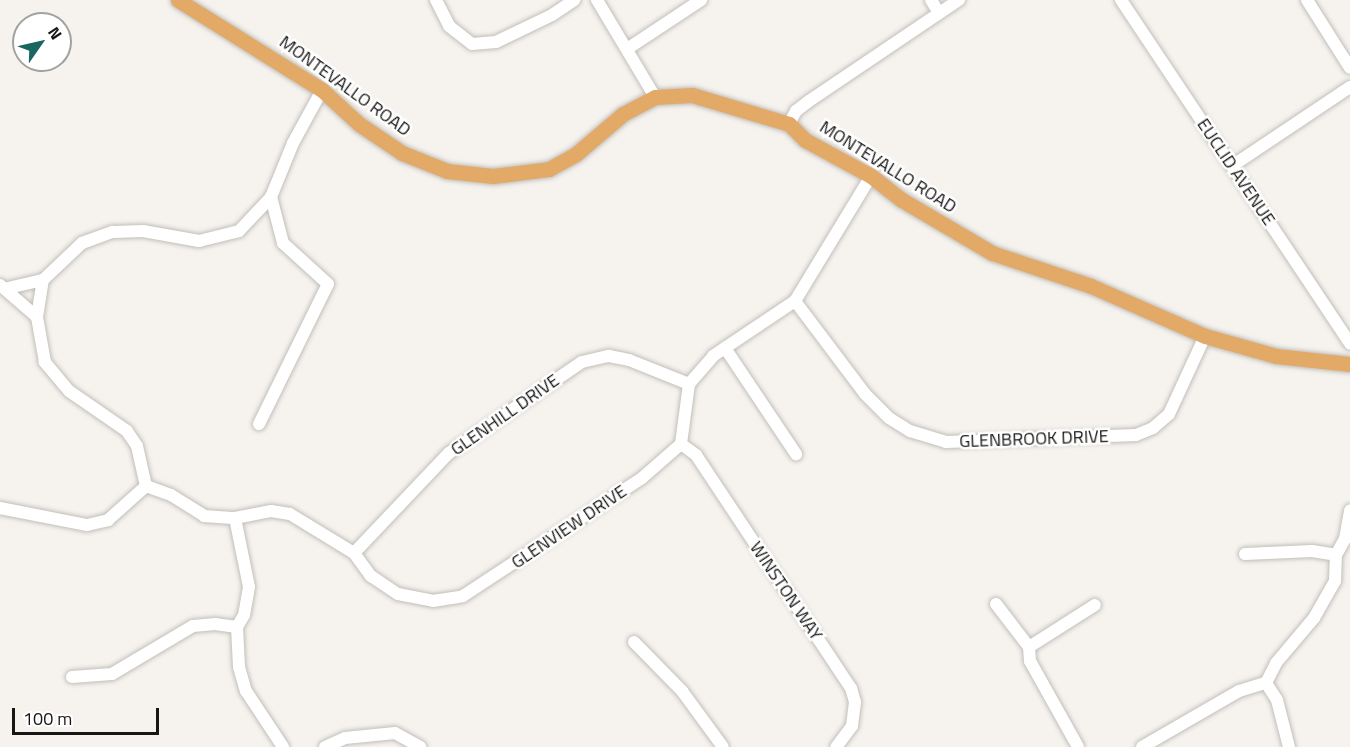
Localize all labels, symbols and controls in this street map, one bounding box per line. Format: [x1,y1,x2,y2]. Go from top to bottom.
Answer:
north arrow [12,12,72,72]
text: N [42,22,68,44]
street label: MONTEVALLO ROAD [275,31,415,141]
street label: EUCLID AVENUE [1192,114,1280,230]
street label: MONTEVALLO ROAD [816,116,960,218]
street label: GLENHILL DRIVE [447,370,563,460]
street label: GLENBROOK DRIVE [959,426,1109,452]
street label: GLENVIEW DRIVE [507,481,631,573]
street label: WINSTON WAY [745,537,827,645]
scale bar [15,696,162,734]
text: 100 m [23,705,72,732]

